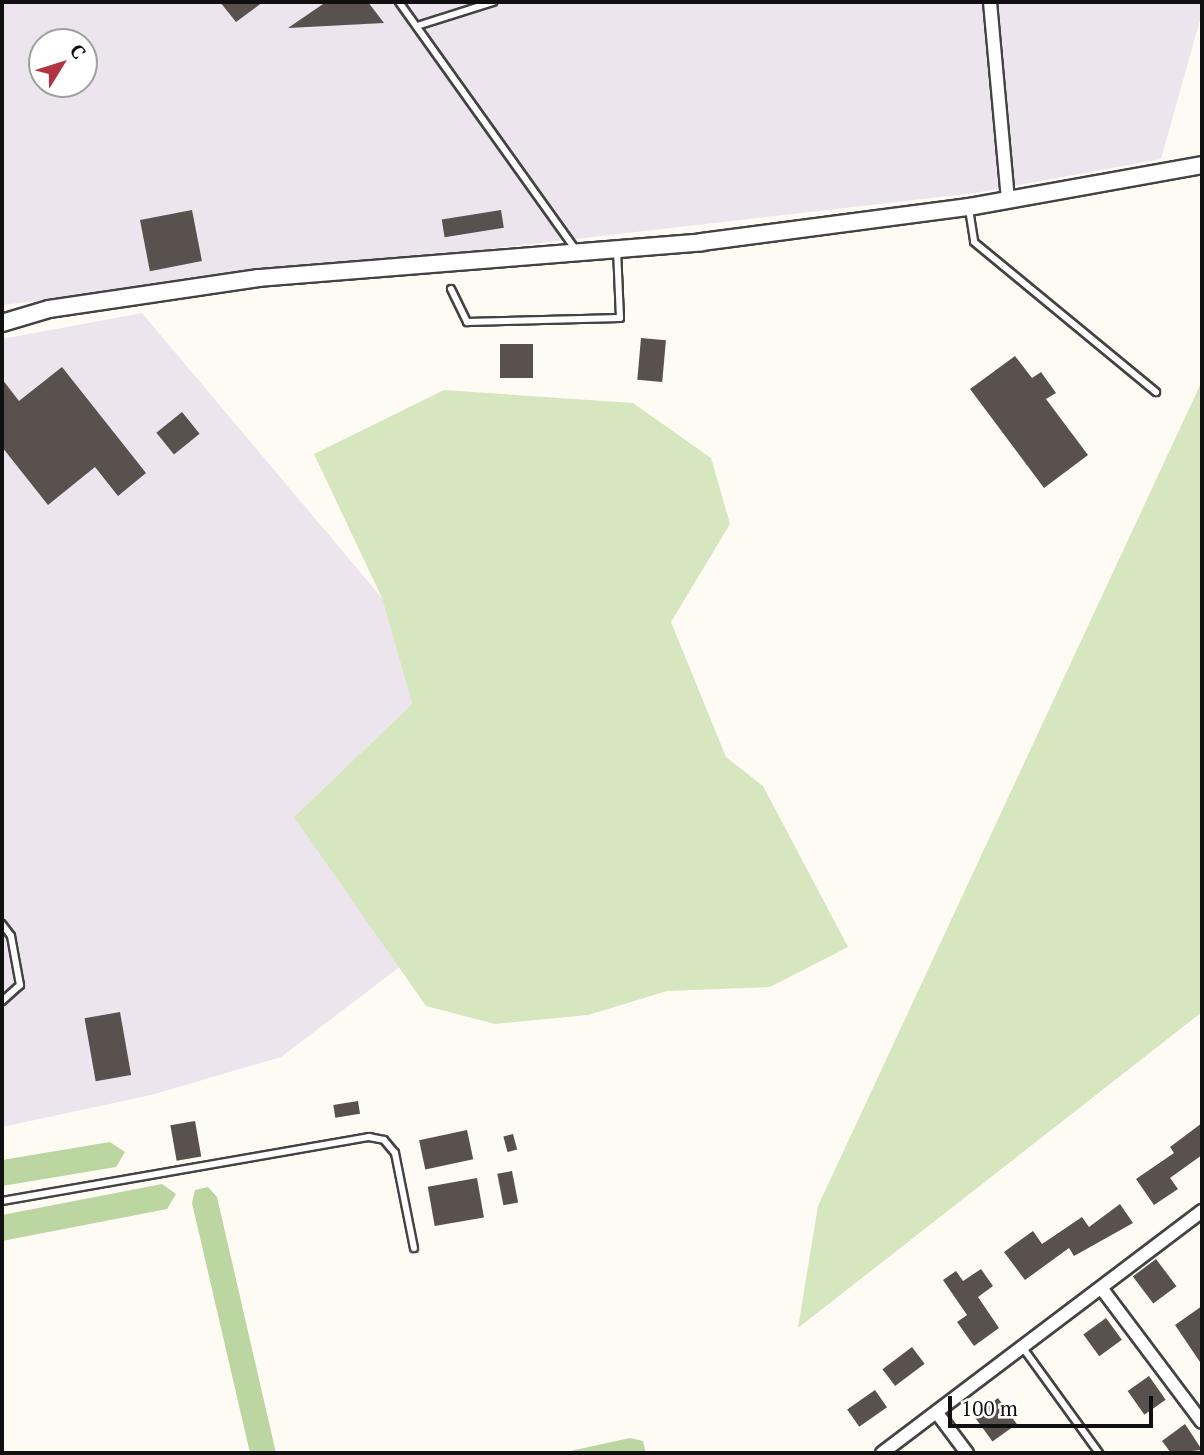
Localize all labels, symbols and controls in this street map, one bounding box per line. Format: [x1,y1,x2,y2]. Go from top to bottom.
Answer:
north arrow [28,28,98,98]
text: С [65,38,92,64]
scale bar [952,1382,1157,1426]
text: 100 m [961,1394,1018,1422]

